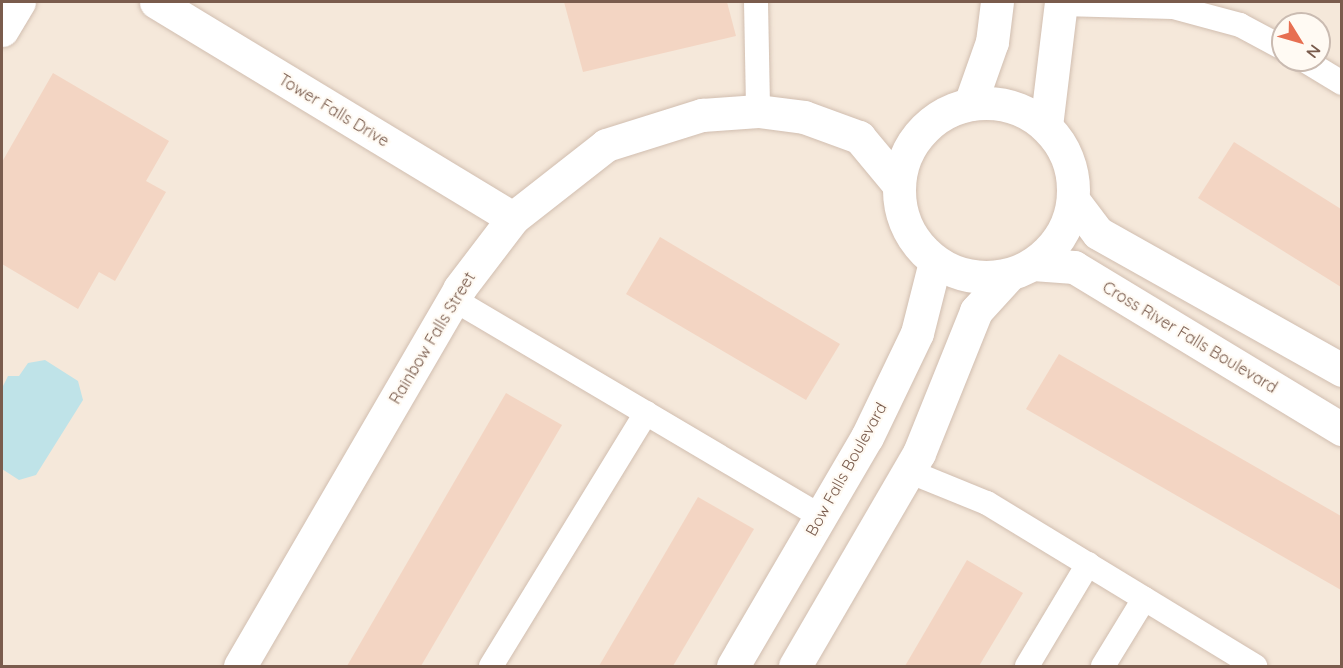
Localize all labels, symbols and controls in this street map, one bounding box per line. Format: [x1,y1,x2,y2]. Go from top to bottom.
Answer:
north arrow [1271,12,1331,72]
text: N [1302,41,1325,62]
street label: Tower Falls Drive [275,70,393,150]
street label: Rainbow Falls Street [385,269,479,407]
street label: Cross River Falls Boulevard [1099,277,1281,397]
street label: Bow Falls Boulevard [801,399,891,539]

